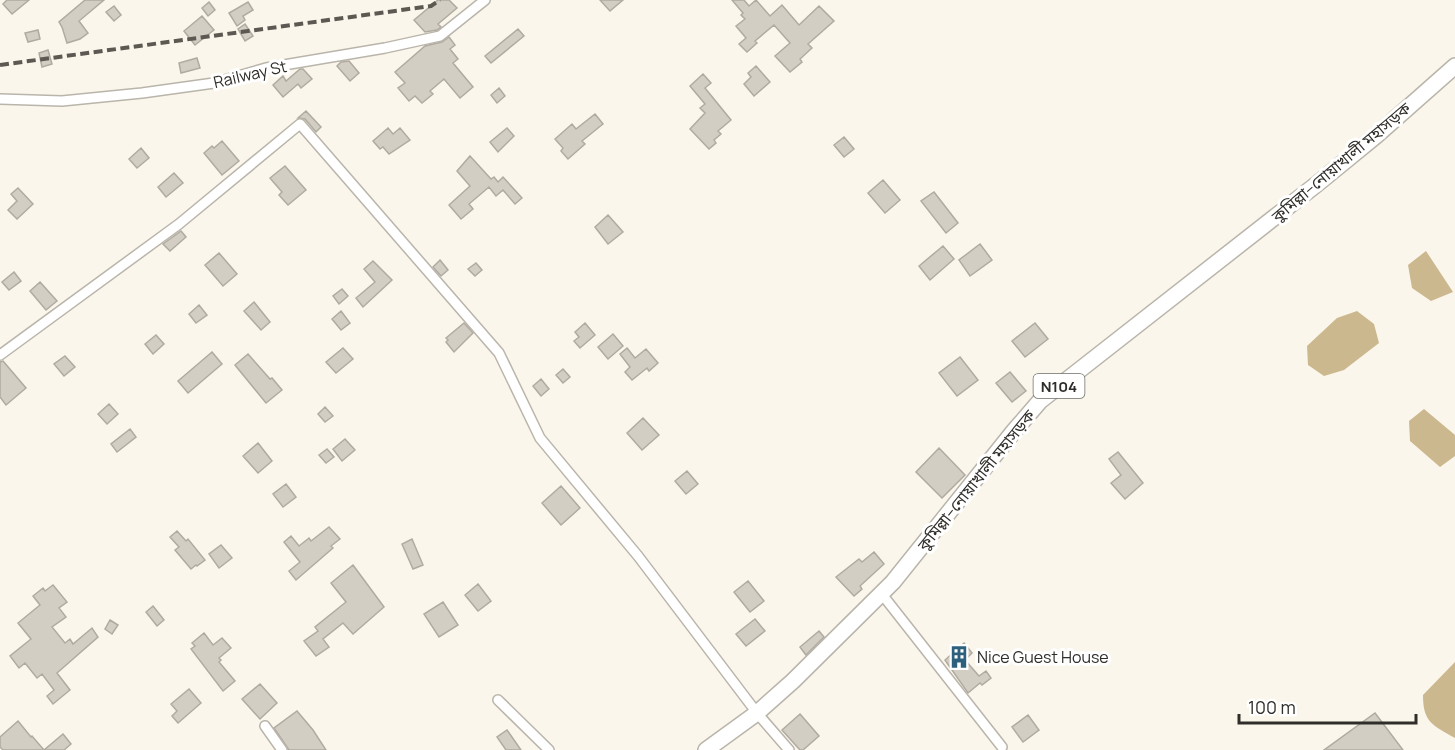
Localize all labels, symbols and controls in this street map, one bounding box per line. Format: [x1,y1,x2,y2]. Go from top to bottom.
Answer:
street label: Railway St [211,55,289,93]
street label: কুমিল্লা–নোয়াখালী মহাসড়ক [1266,97,1416,227]
road number: N104 [1034,374,1084,398]
street label: কুমিল্লা–নোয়াখালী মহাসড়ক [912,404,1040,556]
building icon: Nice Guest House [946,644,972,670]
place label: Nice Guest House [977,646,1109,668]
scale bar [1239,687,1416,725]
text: 100 m [1248,695,1296,719]

